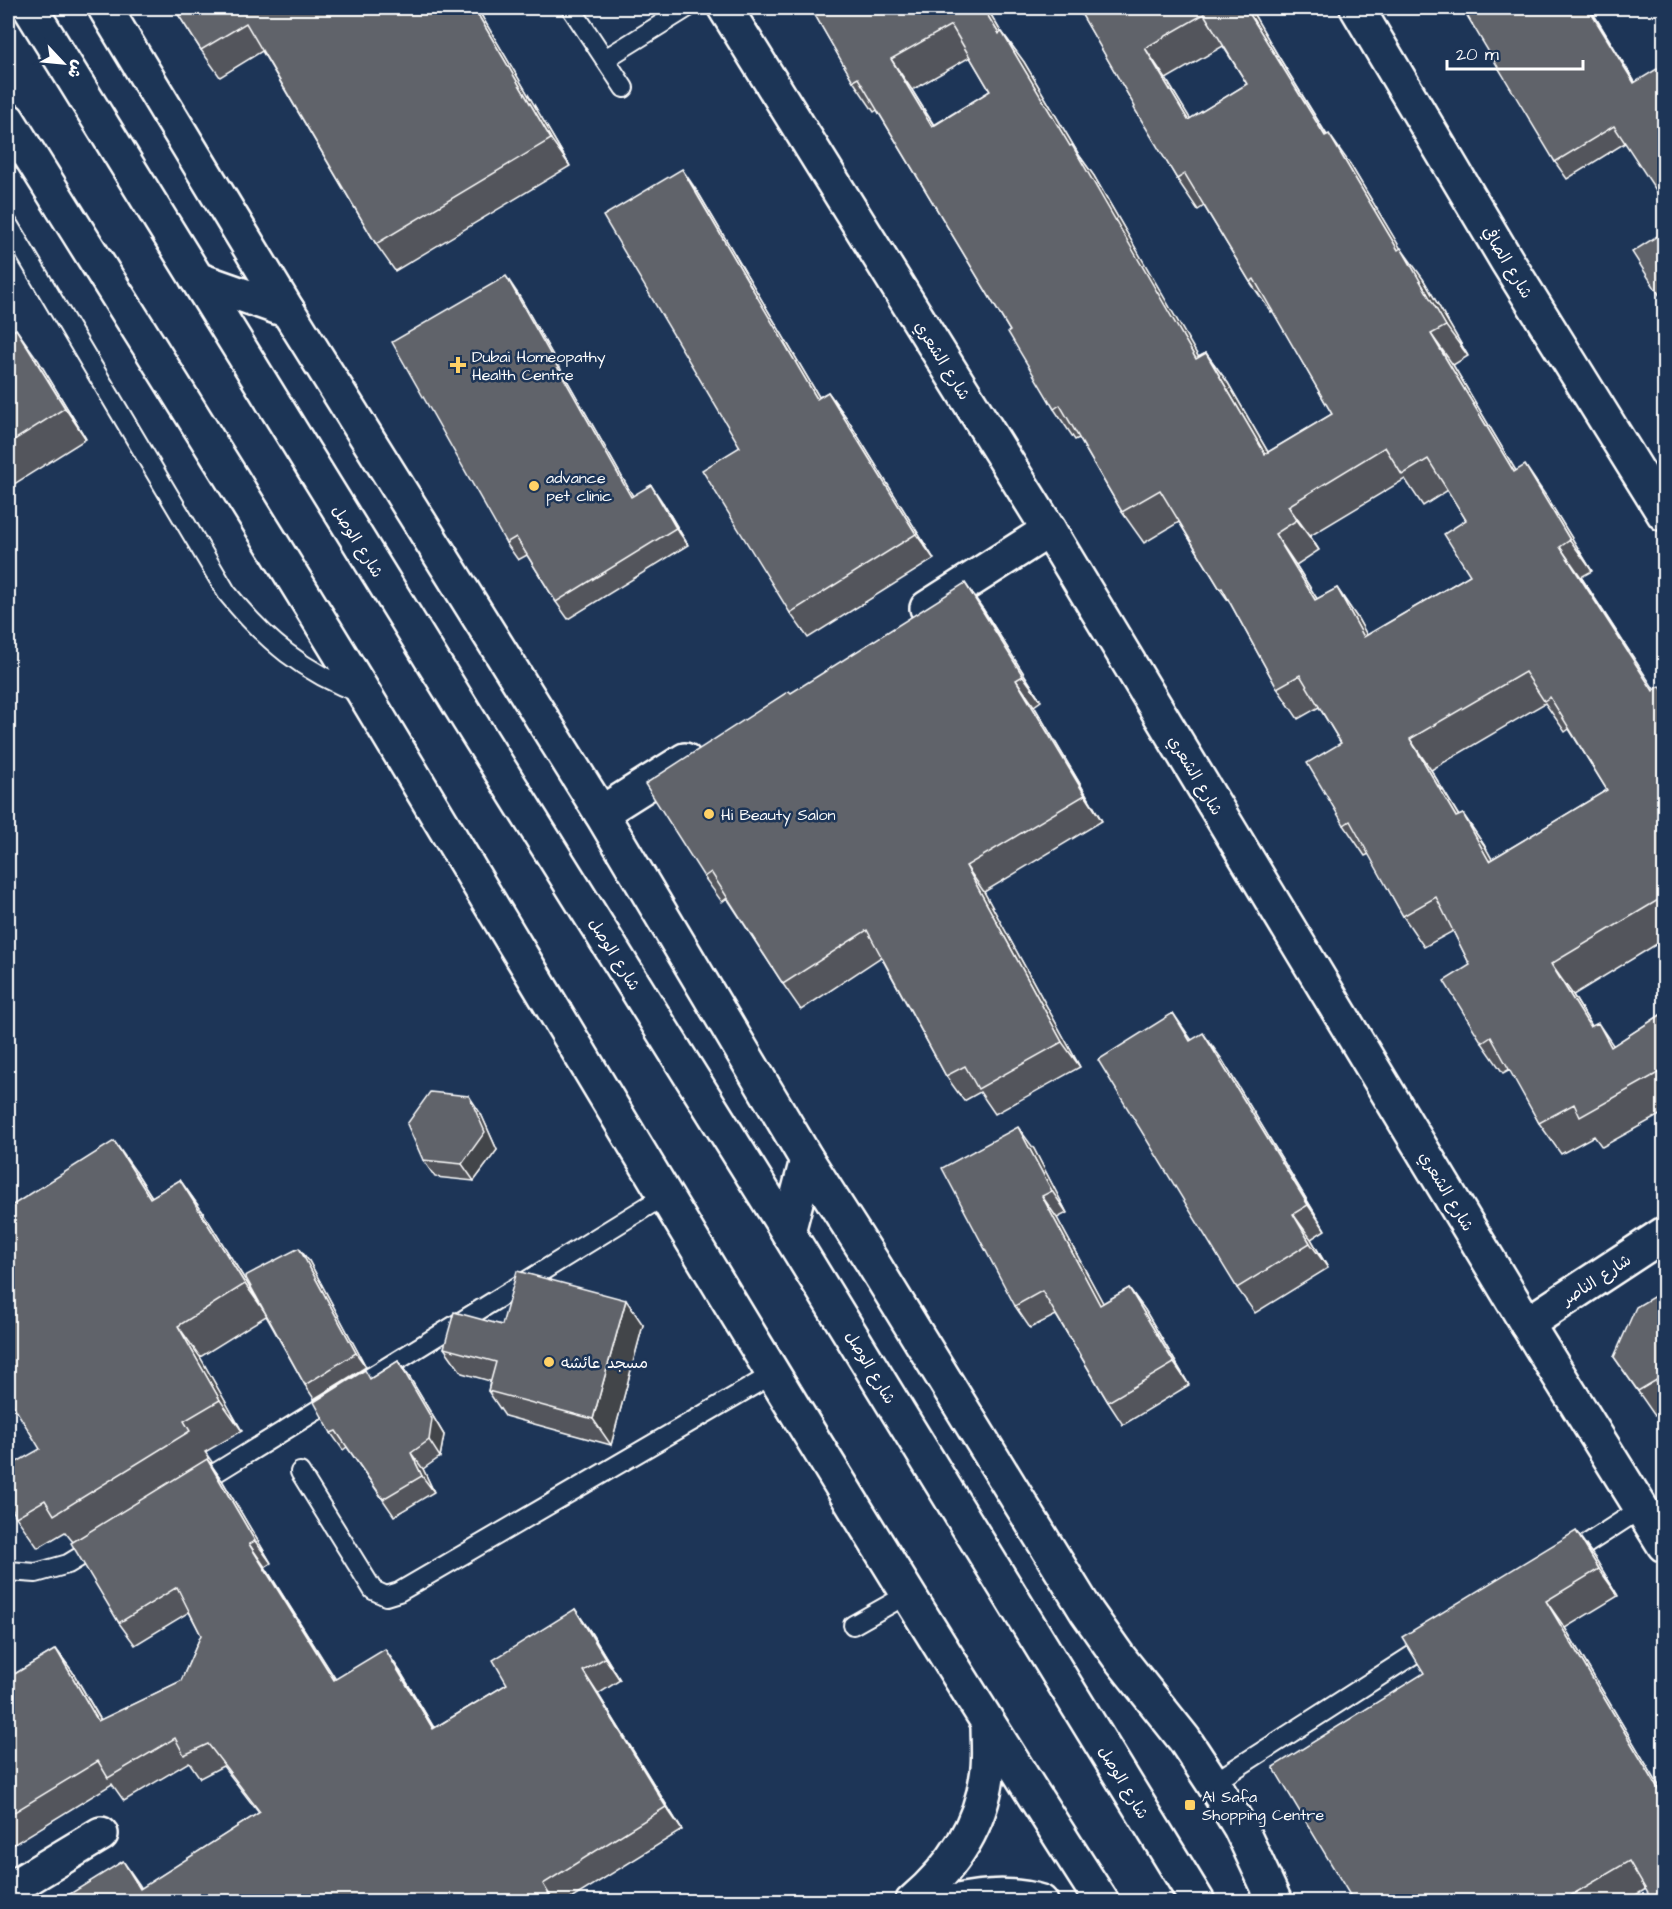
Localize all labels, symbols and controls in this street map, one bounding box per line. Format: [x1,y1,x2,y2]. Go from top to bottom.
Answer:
north arrow [33,33,93,93]
scale bar [1447,33,1584,71]
text: 20 m [1456,42,1499,67]
text: ش [62,56,89,82]
street label: شارع الصافي [1477,222,1537,303]
street label: شارع الشعري [909,317,975,404]
place label: Dubai Homeopathy Health Centre [472,346,606,386]
marker: Dubai Homeopathy Health Centre [449,356,467,374]
place label: advance pet clinic [546,467,612,507]
marker: advance pet clinic [527,479,541,493]
street label: شارع الوصل [326,501,388,582]
street label: شارع الشعري [1163,731,1228,820]
place label: Hi Beauty Salon [721,804,835,827]
marker: Hi Beauty Salon [702,807,716,821]
street label: شارع الوصل [583,914,645,995]
street label: شارع الشعري [1414,1147,1479,1236]
street label: شارع الناصر [1556,1249,1636,1312]
street label: شارع الوصل [840,1327,901,1408]
place label: مسجد عائشه [561,1352,648,1374]
marker: مسجد عائشه [542,1355,556,1369]
street label: شارع الوصل [1093,1742,1154,1823]
place label: Al Safa Shopping Centre [1202,1786,1324,1827]
marker: Al Safa Shopping Centre [1183,1798,1197,1812]

